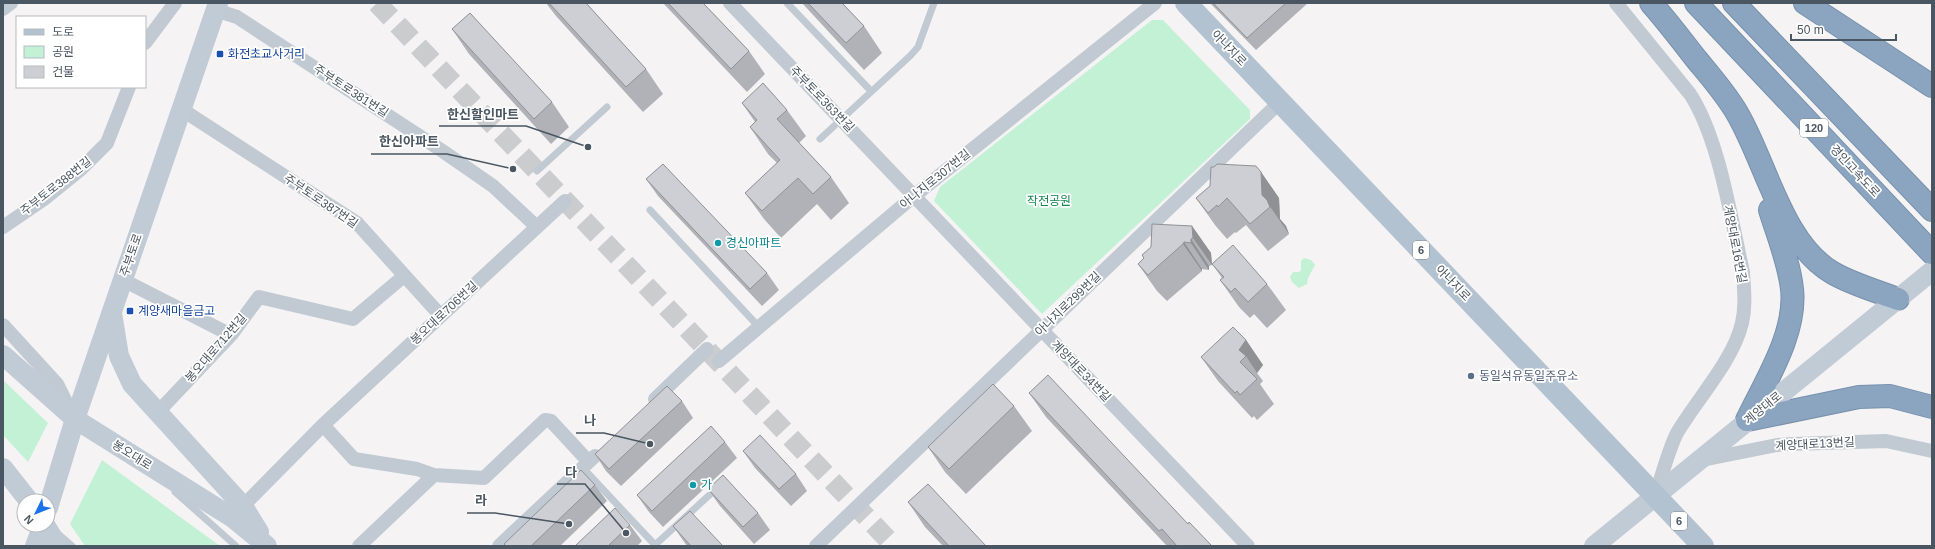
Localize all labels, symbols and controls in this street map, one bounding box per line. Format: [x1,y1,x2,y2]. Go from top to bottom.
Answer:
legend [16,16,146,88]
scale bar [1791,16,1896,42]
text: 50 m [1797,23,1824,37]
text: 도로 [52,25,74,39]
street label: 아나지로 [1209,27,1249,69]
text: 공원 [52,45,74,59]
place label: 화전초교사거리 [228,47,305,61]
marker: 화전초교사거리 [215,49,225,59]
street label: 주부토로381번길 [311,62,391,120]
street label: 주부토로363번길 [787,63,857,135]
text: 건물 [52,65,74,79]
callout: 한신할인마트 [439,101,526,126]
text: 한신할인마트 [447,107,519,122]
road number: 120 [1800,119,1828,137]
callout: 한신아파트 [371,129,447,154]
text: 한신아파트 [379,134,439,149]
street label: 경인고속도로 [1827,142,1883,200]
street label: 아나지로307번길 [897,146,973,212]
street label: 주부토로388번길 [18,154,94,218]
street label: 주부토로387번길 [281,171,361,231]
park label: 작전공원 [1027,194,1071,208]
street label: 계양대로16번길 [1721,204,1749,284]
street label: 주부토로 [117,232,145,278]
place label: 경신아파트 [726,236,781,250]
marker: 경신아파트 [713,238,723,248]
road number: 6 [1413,241,1429,259]
street label: 아나지로 [1433,262,1473,304]
street label: 아나지로299번길 [1032,269,1104,339]
street label: 봉오대로706번길 [408,278,480,348]
place label: 계양새마을금고 [138,304,215,318]
marker: 계양새마을금고 [125,306,135,316]
street label: 봉오대로712번길 [182,311,250,385]
street label: 계양대로34번길 [1048,338,1114,404]
place label: 동일석유동일주유소 [1479,369,1578,383]
marker: 동일석유동일주유소 [1466,371,1476,381]
street label: 계양대로 [1741,389,1785,427]
callout: 나 [576,408,604,433]
text: 나 [584,413,596,428]
street label: 계양대로13번길 [1775,435,1855,453]
street label: 봉오대로 [110,437,154,473]
callout: 다 [557,459,585,484]
text: 다 [565,465,577,480]
place label: 가 [701,478,712,492]
marker: 가 [688,480,698,490]
callout: 라 [467,488,495,513]
north arrow [16,493,56,533]
text: 라 [475,493,487,508]
road number: 6 [1671,512,1687,530]
text: N [22,513,36,527]

